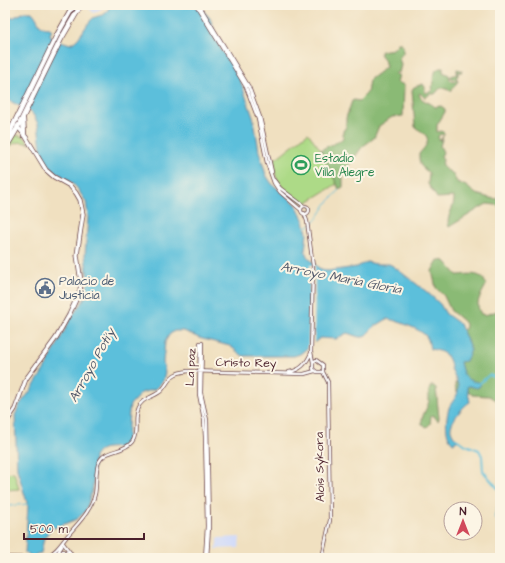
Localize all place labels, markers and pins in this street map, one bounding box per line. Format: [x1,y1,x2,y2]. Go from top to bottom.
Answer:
place label: Estadio Villa Alegre [315,150,375,182]
sports icon: Estadio Villa Alegre [290,154,312,176]
place label: Palacio de Justicia [59,273,115,304]
public building icon: Palacio de Justicia [34,277,56,299]

